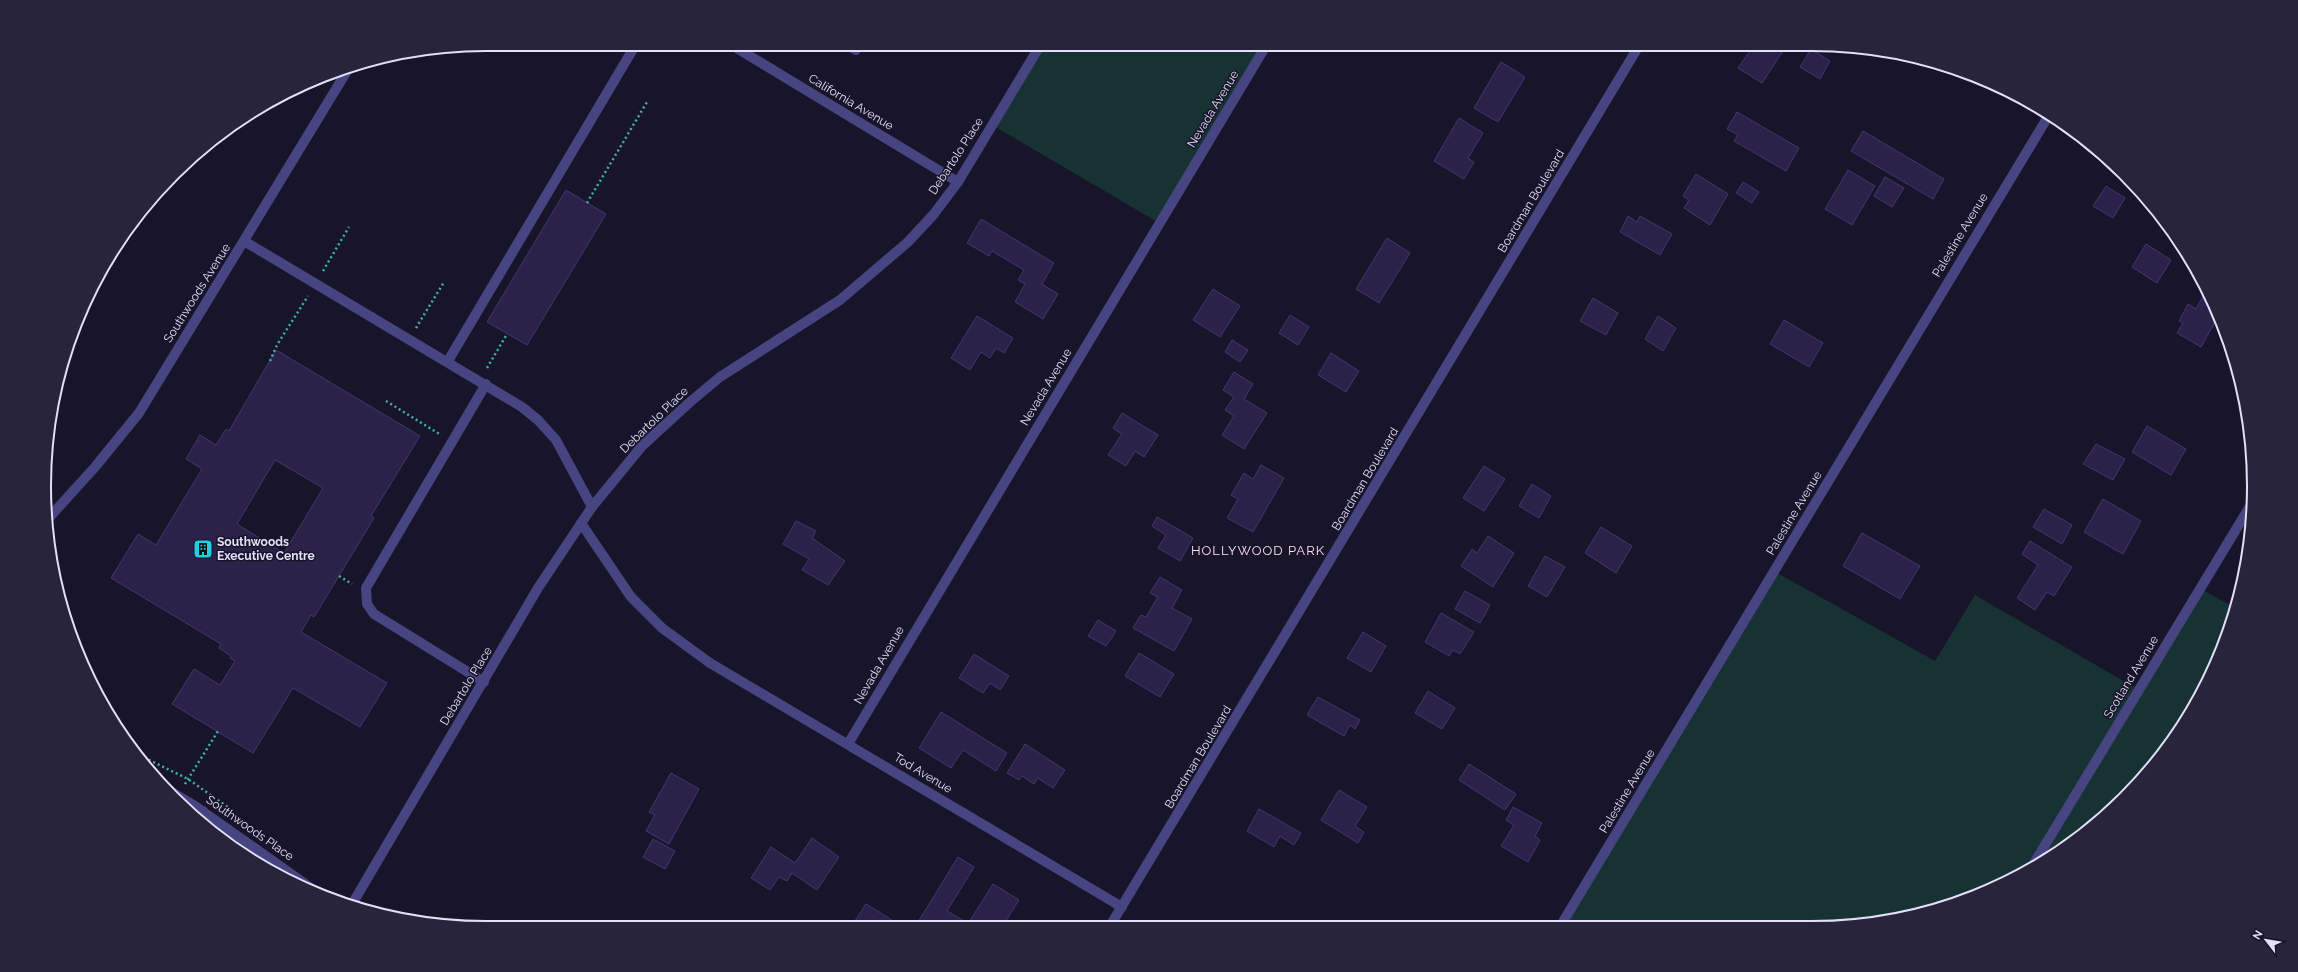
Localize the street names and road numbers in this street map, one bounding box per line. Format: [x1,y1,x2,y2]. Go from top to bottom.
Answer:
street label: Nevada Avenue [1184,68,1242,150]
street label: California Avenue [806,71,896,133]
street label: Debartolo Place [926,115,986,197]
street label: Boardman Boulevard [1495,147,1567,255]
street label: Palestine Avenue [1929,190,1991,280]
street label: Southwoods Avenue [161,241,233,345]
street label: Nevada Avenue [1017,346,1075,428]
street label: Debartolo Place [617,384,691,456]
street label: Boardman Boulevard [1329,425,1401,533]
street label: Palestine Avenue [1763,468,1825,558]
street label: Nevada Avenue [851,624,907,706]
street label: Scotland Avenue [2101,633,2161,721]
street label: Debartolo Place [437,644,495,728]
street label: Boardman Boulevard [1162,703,1234,811]
street label: Palestine Avenue [1596,746,1658,836]
street label: Tod Avenue [891,750,955,796]
street label: Southwoods Place [204,793,296,863]

